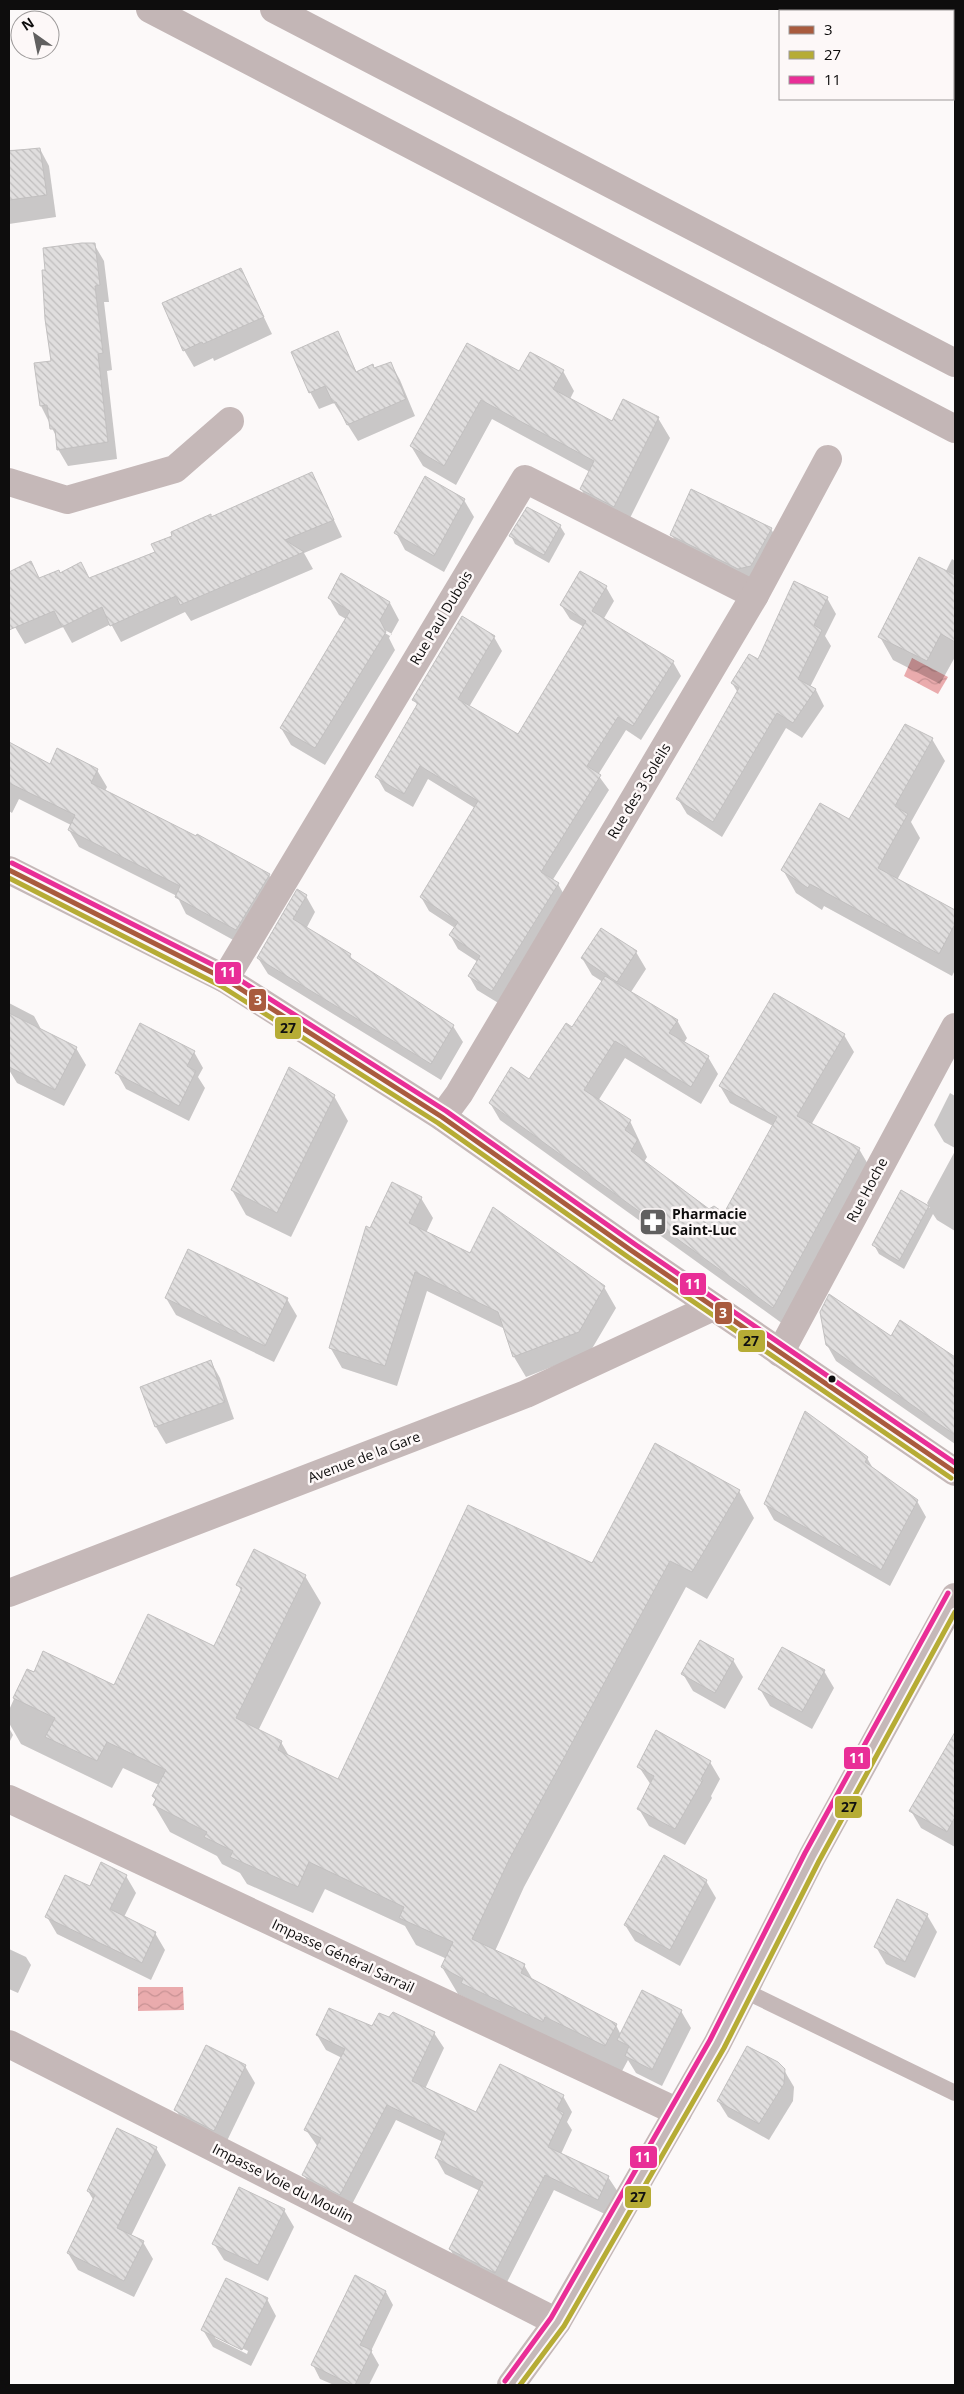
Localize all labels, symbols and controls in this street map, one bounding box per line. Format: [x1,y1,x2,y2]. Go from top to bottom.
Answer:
north arrow [10,10,60,60]
legend [779,10,954,100]
text: N [18,13,38,35]
text: 3 [824,19,833,39]
text: 27 [824,44,841,64]
text: 11 [824,69,841,89]
street label: Rue Paul Dubois [405,567,476,668]
street label: Rue des 3 Soleils [603,739,675,842]
line badge: 11 [214,961,242,985]
text: 11 [220,962,236,981]
line badge: 3 [248,988,267,1012]
text: 3 [254,990,262,1009]
line badge: 27 [274,1016,302,1040]
text: 27 [280,1018,296,1037]
street label: Rue Hoche [842,1154,892,1225]
place label: Pharmacie Saint-Luc [672,1204,747,1239]
pharmacy icon: Pharmacie Saint-Luc [638,1207,668,1237]
line badge: 11 [679,1272,707,1296]
text: 11 [685,1274,701,1293]
line badge: 3 [714,1301,733,1325]
text: 3 [719,1303,727,1322]
line badge: 27 [737,1329,766,1353]
text: 27 [743,1331,759,1350]
unlabelled marker [827,1374,837,1384]
street label: Avenue de la Gare [305,1426,423,1487]
line badge: 11 [843,1746,871,1770]
text: 11 [849,1748,865,1767]
line badge: 27 [834,1795,863,1819]
text: 27 [841,1797,857,1816]
street label: Impasse Général Sarrail [269,1914,417,1997]
street label: Impasse Voie du Moulin [209,2139,357,2226]
line badge: 11 [629,2145,658,2169]
text: 11 [635,2147,651,2166]
line badge: 27 [624,2185,652,2209]
text: 27 [630,2187,646,2206]

